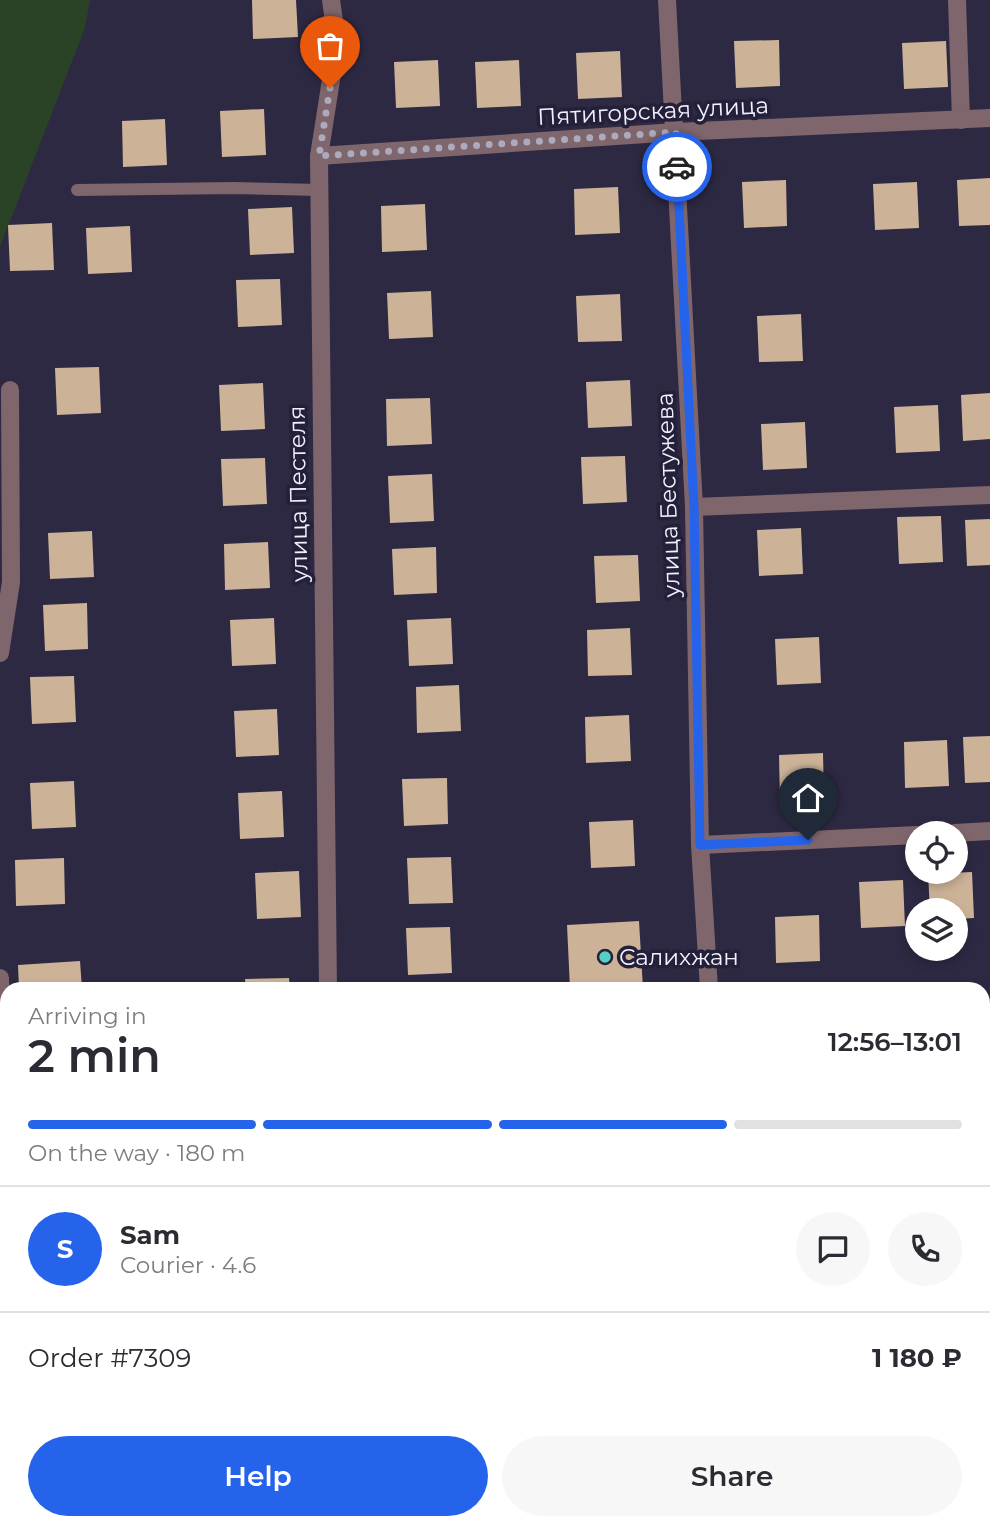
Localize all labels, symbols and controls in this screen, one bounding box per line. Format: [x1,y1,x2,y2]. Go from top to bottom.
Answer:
pin [300,16,360,88]
icon: bag [311,27,349,65]
street label: Пятигорская улица [537,91,769,131]
courier [642,132,712,202]
icon: car [658,148,696,186]
street label: улица Бестужева [650,392,686,599]
street label: улица Пестеля [282,406,314,583]
pin [778,768,838,840]
icon: home [789,779,827,817]
map controls [905,821,968,961]
button: locate [905,821,968,884]
button: layers [905,898,968,961]
place label: Салихжан [619,943,739,971]
marker: Салихжан [597,949,613,965]
text: Arriving in [28,1002,147,1030]
text: 12:56–13:01 [828,1026,962,1058]
text: 2 min [28,1027,161,1084]
text: On the way · 180 m [28,1139,246,1167]
button: chat [796,1212,870,1286]
button: phone [888,1212,962,1286]
text: Sam [120,1219,180,1251]
text: S [57,1233,73,1265]
text: Courier · 4.6 [120,1251,256,1279]
text: Order #7309 [28,1342,191,1374]
text: 1 180 ₽ [872,1342,962,1374]
button: Help [28,1436,488,1516]
button: Share [502,1436,962,1516]

